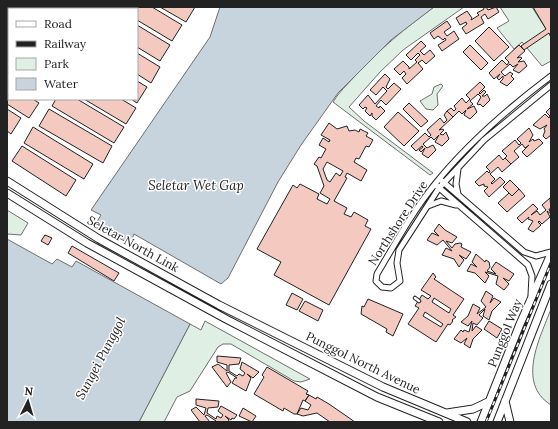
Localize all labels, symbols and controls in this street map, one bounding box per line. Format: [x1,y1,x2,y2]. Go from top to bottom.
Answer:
legend [8,8,138,100]
text: Road [44,16,72,31]
text: Railway [44,36,87,51]
text: Park [44,56,70,71]
text: Water [44,76,79,91]
water label: Seletar Wet Gap [148,177,244,194]
street label: Northshore Drive [365,177,431,268]
street label: Seletar North Link [85,212,182,275]
street label: Punggol Way [484,296,525,369]
water label: Sungei Punggol [72,314,129,402]
street label: Punggol North Avenue [304,328,423,397]
north arrow [8,381,48,421]
text: N [24,384,34,398]

